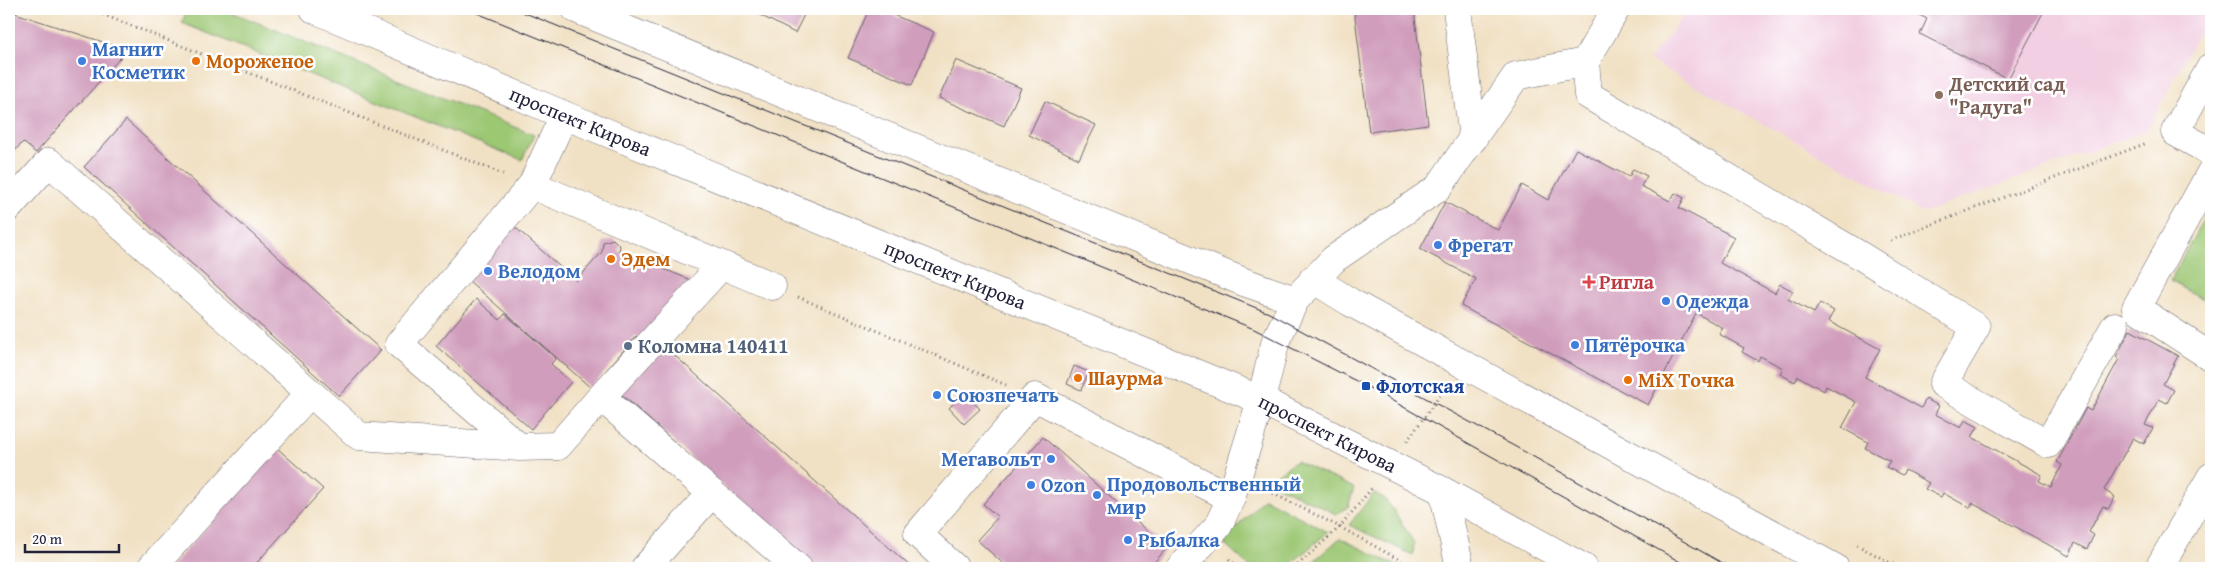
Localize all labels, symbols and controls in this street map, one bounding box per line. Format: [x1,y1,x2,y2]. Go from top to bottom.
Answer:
place label: Магнит Косметик [92,34,185,86]
place label: Мороженое [206,46,314,75]
marker: Магнит Косметик [76,55,88,67]
marker: Мороженое [190,55,202,67]
place label: Детский сад "Радуга" [1948,69,2065,121]
street label: проспект Кирова [505,79,656,163]
marker: Детский сад "Радуга" [1933,89,1945,101]
place label: Фрегат [1448,230,1513,259]
street label: проспект Кирова [880,232,1031,317]
marker: Фрегат [1432,239,1444,251]
place label: Эдем [621,244,670,273]
marker: Эдем [605,253,617,265]
place label: Велодом [498,256,581,285]
marker: Велодом [482,265,494,277]
place label: Ригла [1599,267,1655,296]
marker: Ригла [1583,276,1595,288]
place label: Одежда [1676,286,1750,315]
marker: Одежда [1660,295,1672,307]
place label: Пятёрочка [1585,330,1686,359]
place label: Коломна 140411 [638,331,789,360]
marker: Пятёрочка [1569,339,1581,351]
marker: Коломна 140411 [622,340,634,352]
place label: Шаурма [1088,363,1164,392]
place label: MiX Точка [1638,365,1735,394]
place label: Флотская [1376,371,1465,400]
marker: Шаурма [1072,372,1084,384]
marker: MiX Точка [1622,374,1634,386]
place label: Союзпечать [947,380,1059,409]
marker: Флотская [1360,380,1372,392]
street label: проспект Кирова [1254,386,1402,480]
marker: Союзпечать [931,389,943,401]
place label: Мегавольт [941,444,1041,473]
marker: Мегавольт [1045,453,1057,465]
place label: Продовольственный мир [1107,469,1302,521]
place label: Ozon [1041,470,1086,499]
marker: Ozon [1025,479,1037,491]
marker: Продовольственный мир [1091,489,1103,501]
scale bar [25,522,119,554]
place label: Рыбалка [1138,525,1220,554]
text: 20 m [32,528,63,549]
marker: Рыбалка [1122,534,1134,546]

